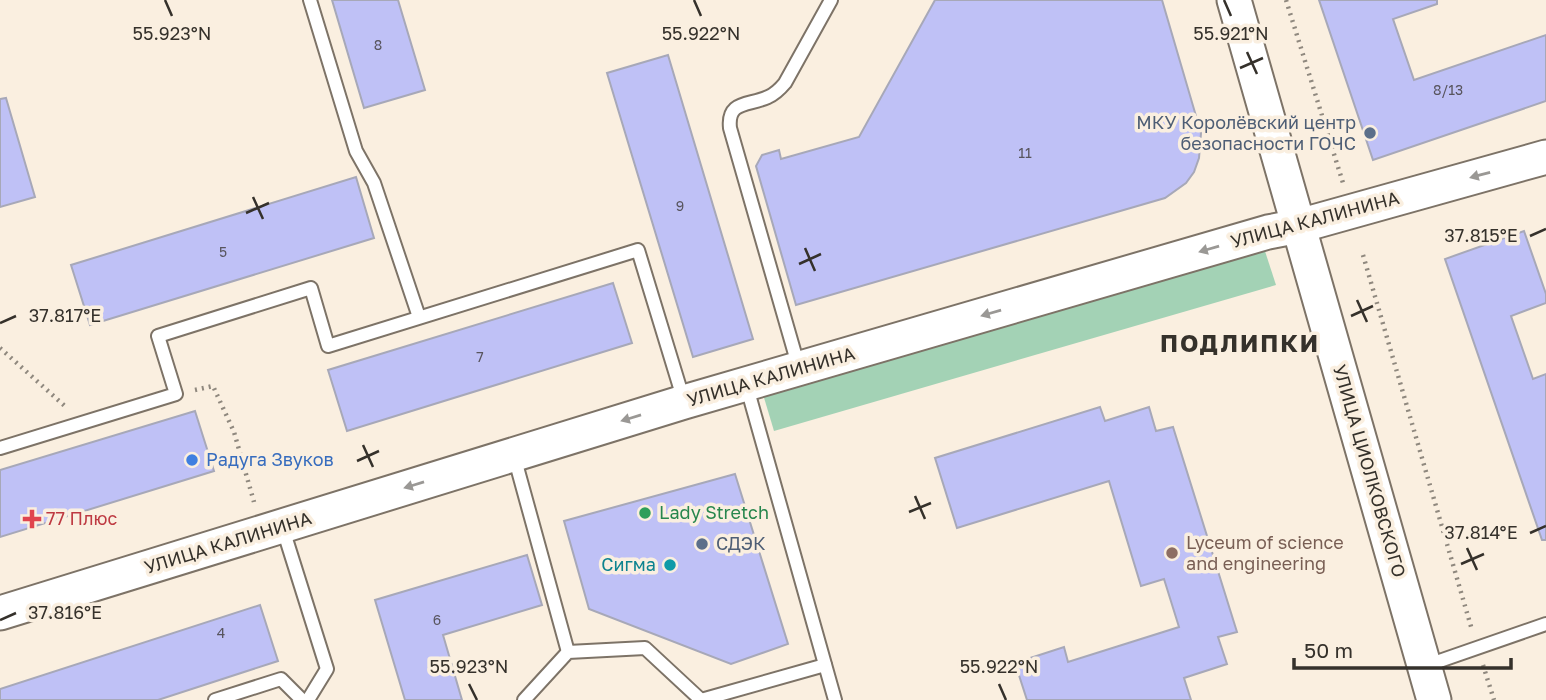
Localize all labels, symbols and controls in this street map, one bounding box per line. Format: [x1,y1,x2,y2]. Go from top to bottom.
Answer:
text: 55.923°N [133,22,211,44]
text: 55.922°N [662,22,740,44]
text: 55.921°N [1193,22,1269,44]
house number: 8 [374,36,382,53]
house number: 8/13 [1433,81,1463,98]
place label: МКУ Королёвский центр безопасности ГОЧС [1136,111,1356,154]
marker: МКУ Королёвский центр безопасности ГОЧС [1362,125,1378,141]
house number: 11 [1018,144,1032,161]
one-way arrow [1469,170,1491,181]
street label: УЛИЦА КАЛИНИНА [1228,186,1401,252]
house number: 9 [676,197,684,214]
text: 37.815°E [1444,224,1518,246]
house number: 5 [219,243,227,260]
one-way arrow [1198,245,1219,255]
text: 37.817°E [29,304,101,326]
one-way arrow [980,308,1001,318]
district label: ПОДЛИПКИ [1160,328,1320,357]
street label: УЛИЦА КАЛИНИНА [684,342,857,411]
house number: 7 [476,348,484,365]
street label: УЛИЦА ЦИОЛКОВСКОГО [1329,362,1411,580]
one-way arrow [621,413,642,424]
place label: Радуга Звуков [206,448,334,470]
marker: Радуга Звуков [184,452,200,468]
one-way arrow [403,481,424,491]
place label: Lady Stretch [659,501,769,523]
marker: Lady Stretch [637,505,653,521]
street label: УЛИЦА КАЛИНИНА [142,506,314,578]
place label: 77 Плюс [46,507,118,529]
marker: 77 Плюс [24,511,40,527]
text: 37.814°E [1444,521,1518,543]
place label: Lyceum of science and engineering [1186,531,1344,574]
place label: СДЭК [716,532,766,554]
marker: СДЭК [694,536,710,552]
marker: Lyceum of science and engineering [1164,545,1180,561]
place label: Сигма [601,553,656,575]
marker: Сигма [662,557,678,573]
text: 37.816°E [28,601,102,623]
house number: 6 [433,611,441,628]
house number: 4 [217,624,225,641]
scale bar [1294,626,1511,670]
text: 50 m [1304,637,1353,663]
text: 55.923°N [430,655,508,677]
text: 55.922°N [960,655,1038,677]

